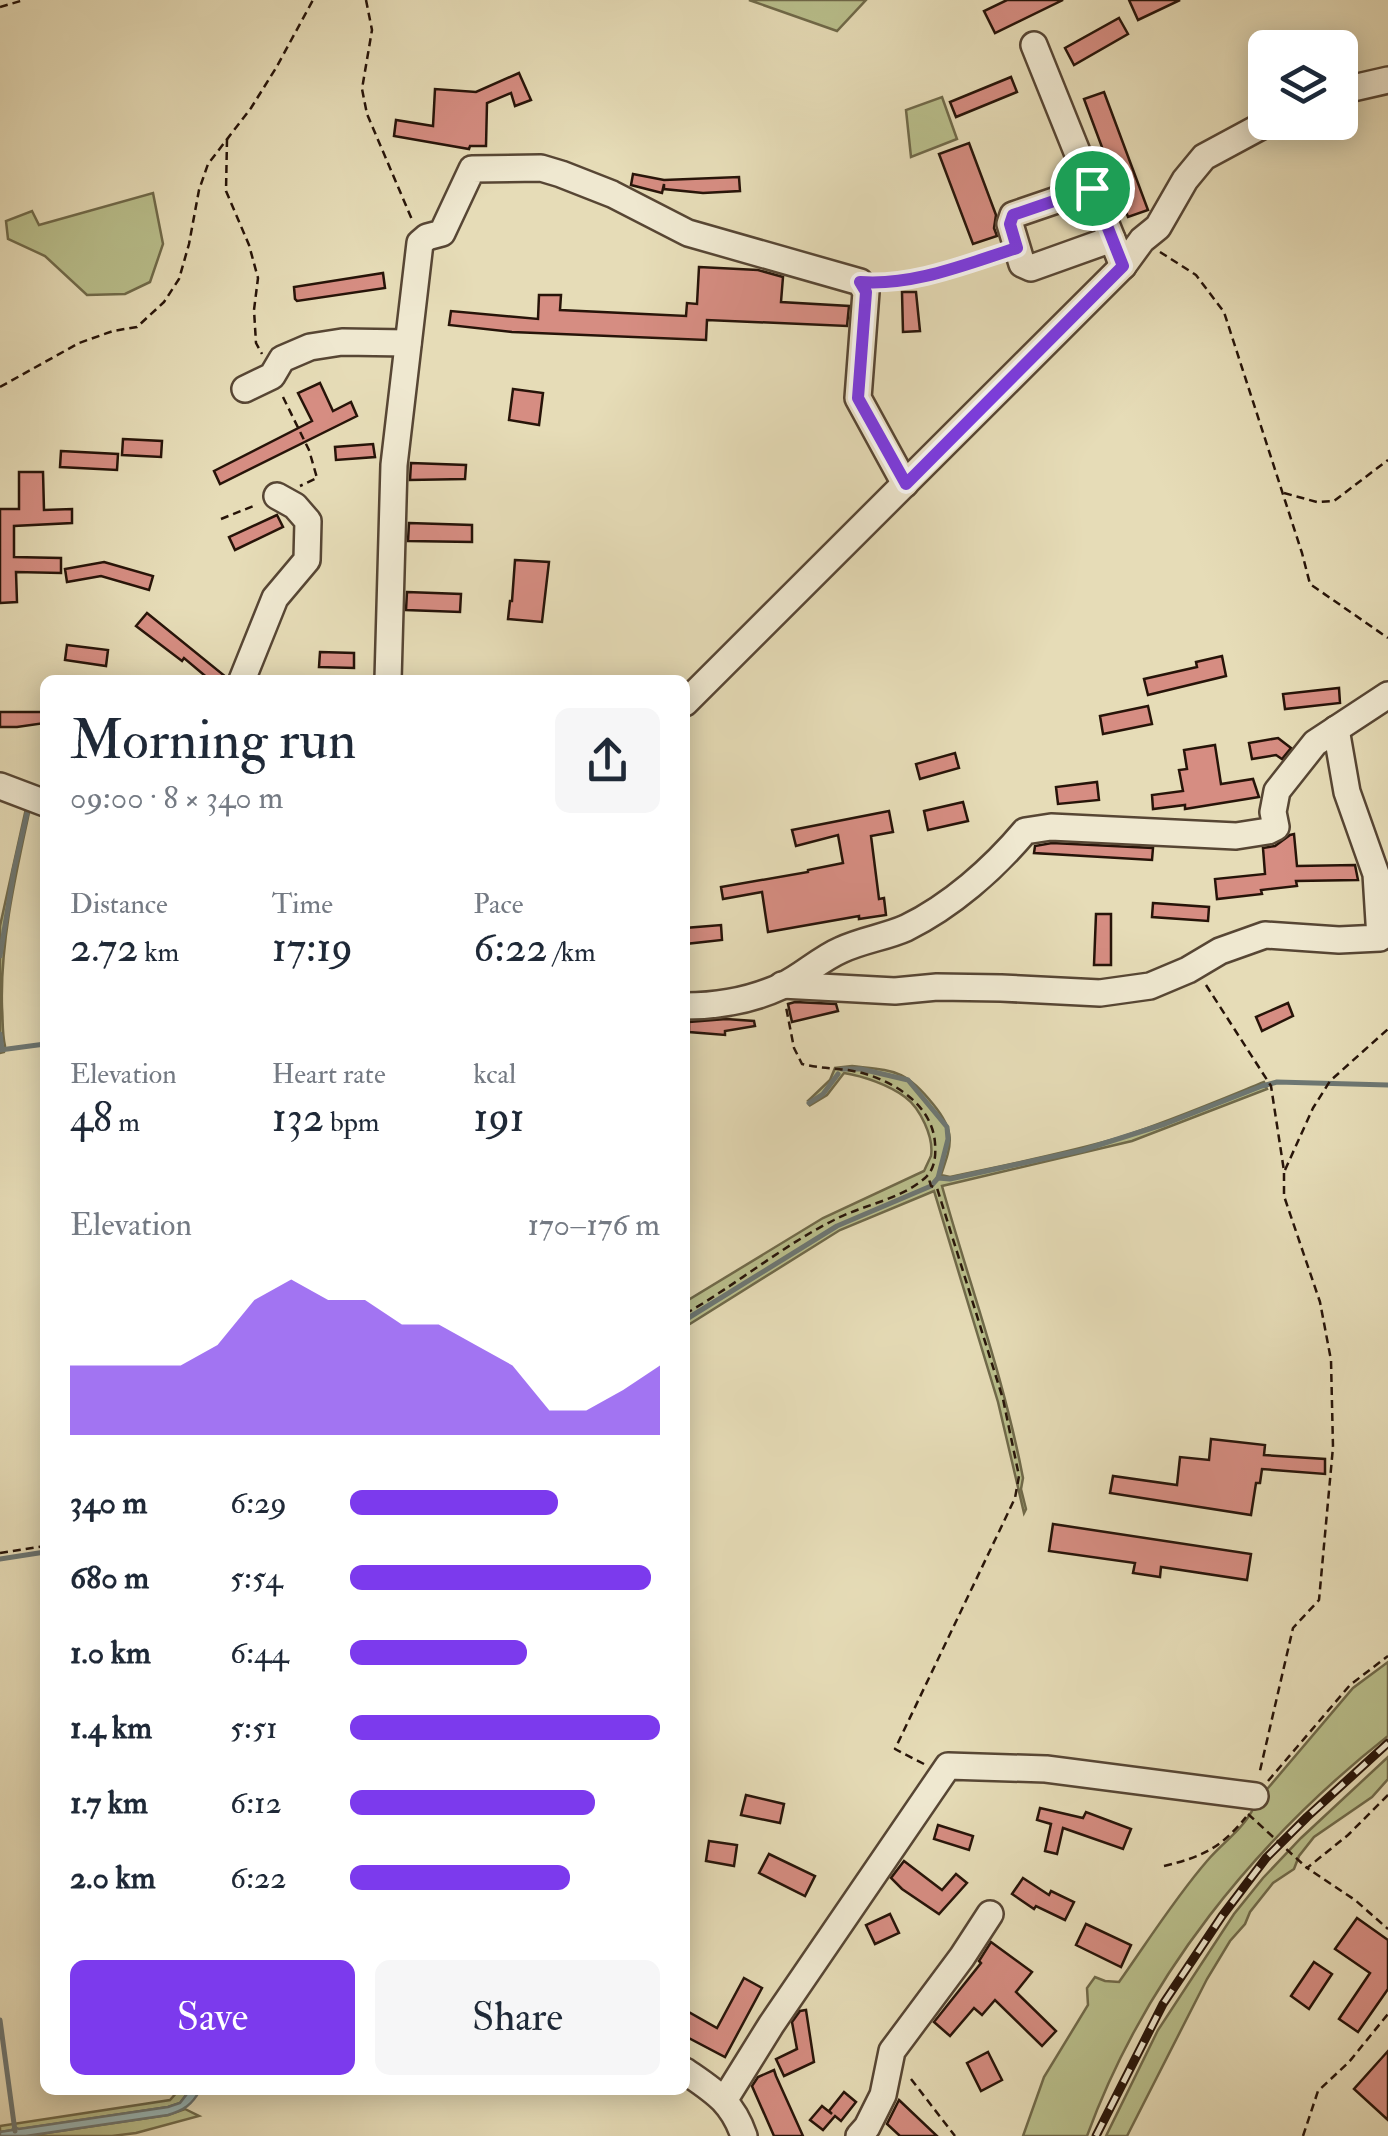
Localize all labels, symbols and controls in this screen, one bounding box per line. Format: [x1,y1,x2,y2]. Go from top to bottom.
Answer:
map controls [1248,30,1358,140]
button: layers [1248,30,1358,140]
pin [1050,146,1135,231]
icon: arrive [1065,161,1120,216]
text: Morning run [70,706,356,775]
button: share [555,708,660,813]
text: 09:00 · 8 × 340 m [70,778,283,818]
text: Distance [70,887,168,922]
text: Time [272,887,333,922]
text: Pace [473,887,524,922]
text: 2.72 [70,922,138,974]
text: 17:19 [272,922,353,974]
text: 6:22 [473,922,547,974]
text: km [138,935,179,970]
text: /km [547,935,596,970]
text: Elevation [70,1057,177,1092]
text: Heart rate [272,1057,386,1092]
text: kcal [473,1057,516,1092]
text: 48 [70,1092,112,1144]
text: 132 [272,1092,324,1144]
text: 191 [473,1092,525,1144]
text: m [112,1105,140,1140]
text: bpm [324,1105,380,1140]
text: Elevation [70,1205,192,1245]
text: 170–176 m [528,1205,660,1245]
text: 340 m [70,1483,147,1523]
text: 6:29 [230,1483,287,1523]
text: 680 m [70,1558,149,1598]
text: 5:54 [230,1558,282,1598]
text: 1.0 km [70,1633,151,1673]
text: 6:44 [230,1633,289,1673]
text: 1.4 km [70,1708,152,1748]
text: 5:51 [230,1708,277,1748]
text: 1.7 km [70,1783,148,1823]
text: 6:12 [230,1783,282,1823]
text: 2.0 km [70,1858,156,1898]
text: 6:22 [230,1858,286,1898]
button: Save [70,1960,355,2075]
button: Share [375,1960,660,2075]

